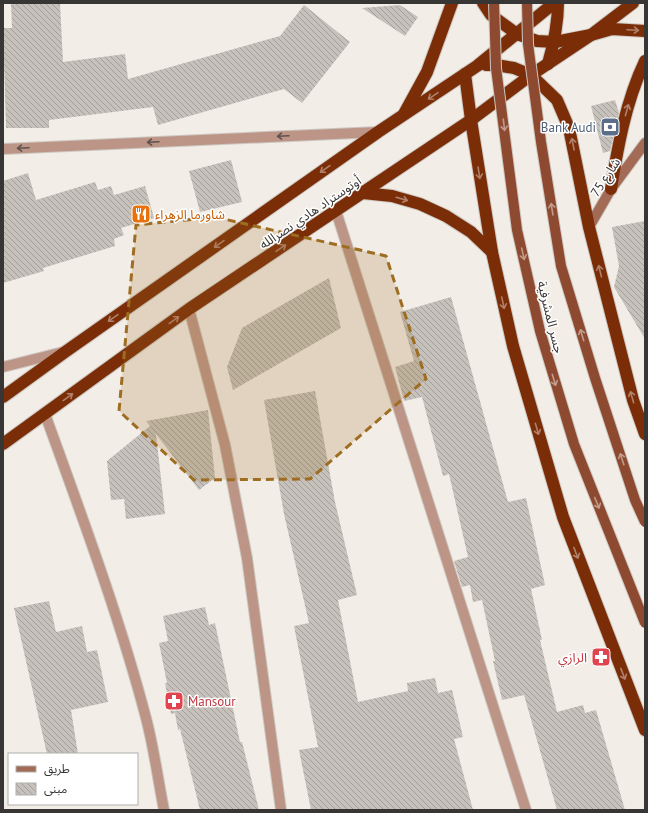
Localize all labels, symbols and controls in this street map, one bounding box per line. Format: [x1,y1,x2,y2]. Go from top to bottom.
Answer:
one-way arrow [626,26,639,34]
one-way arrow [428,92,439,100]
one-way arrow [624,103,631,116]
bank icon: Bank Audi [599,116,621,138]
one-way arrow [500,119,508,132]
place label: Bank Audi [541,119,596,136]
one-way arrow [277,133,290,140]
one-way arrow [147,138,160,146]
one-way arrow [568,138,576,151]
one-way arrow [17,144,30,152]
street label: شارع 75 [587,155,626,201]
one-way arrow [320,165,331,173]
one-way arrow [475,166,483,179]
street label: أوتوستراد هادي نصرالله [256,172,366,255]
one-way arrow [395,196,408,203]
restaurant icon: شاورما الزهراء [130,203,152,225]
one-way arrow [548,203,556,216]
place label: شاورما الزهراء [155,206,225,223]
one-way arrow [214,240,225,248]
one-way arrow [276,244,287,252]
one-way arrow [519,247,527,260]
one-way arrow [596,265,604,278]
street label: جسر المشرفية [533,279,568,355]
one-way arrow [500,297,508,310]
one-way arrow [107,314,118,322]
one-way arrow [168,316,179,324]
one-way arrow [578,329,585,342]
one-way arrow [551,373,558,386]
one-way arrow [628,391,635,404]
one-way arrow [63,392,74,401]
one-way arrow [534,422,541,435]
one-way arrow [618,453,625,466]
one-way arrow [594,496,601,508]
one-way arrow [573,546,581,558]
pharmacy icon: الرازي [590,646,612,668]
place label: الرازي [558,649,587,668]
one-way arrow [620,667,628,679]
pharmacy icon: Mansour [163,690,185,712]
place label: Mansour [188,693,236,710]
legend [8,753,138,805]
text: طريق [44,761,70,777]
text: مبنى [44,781,67,796]

